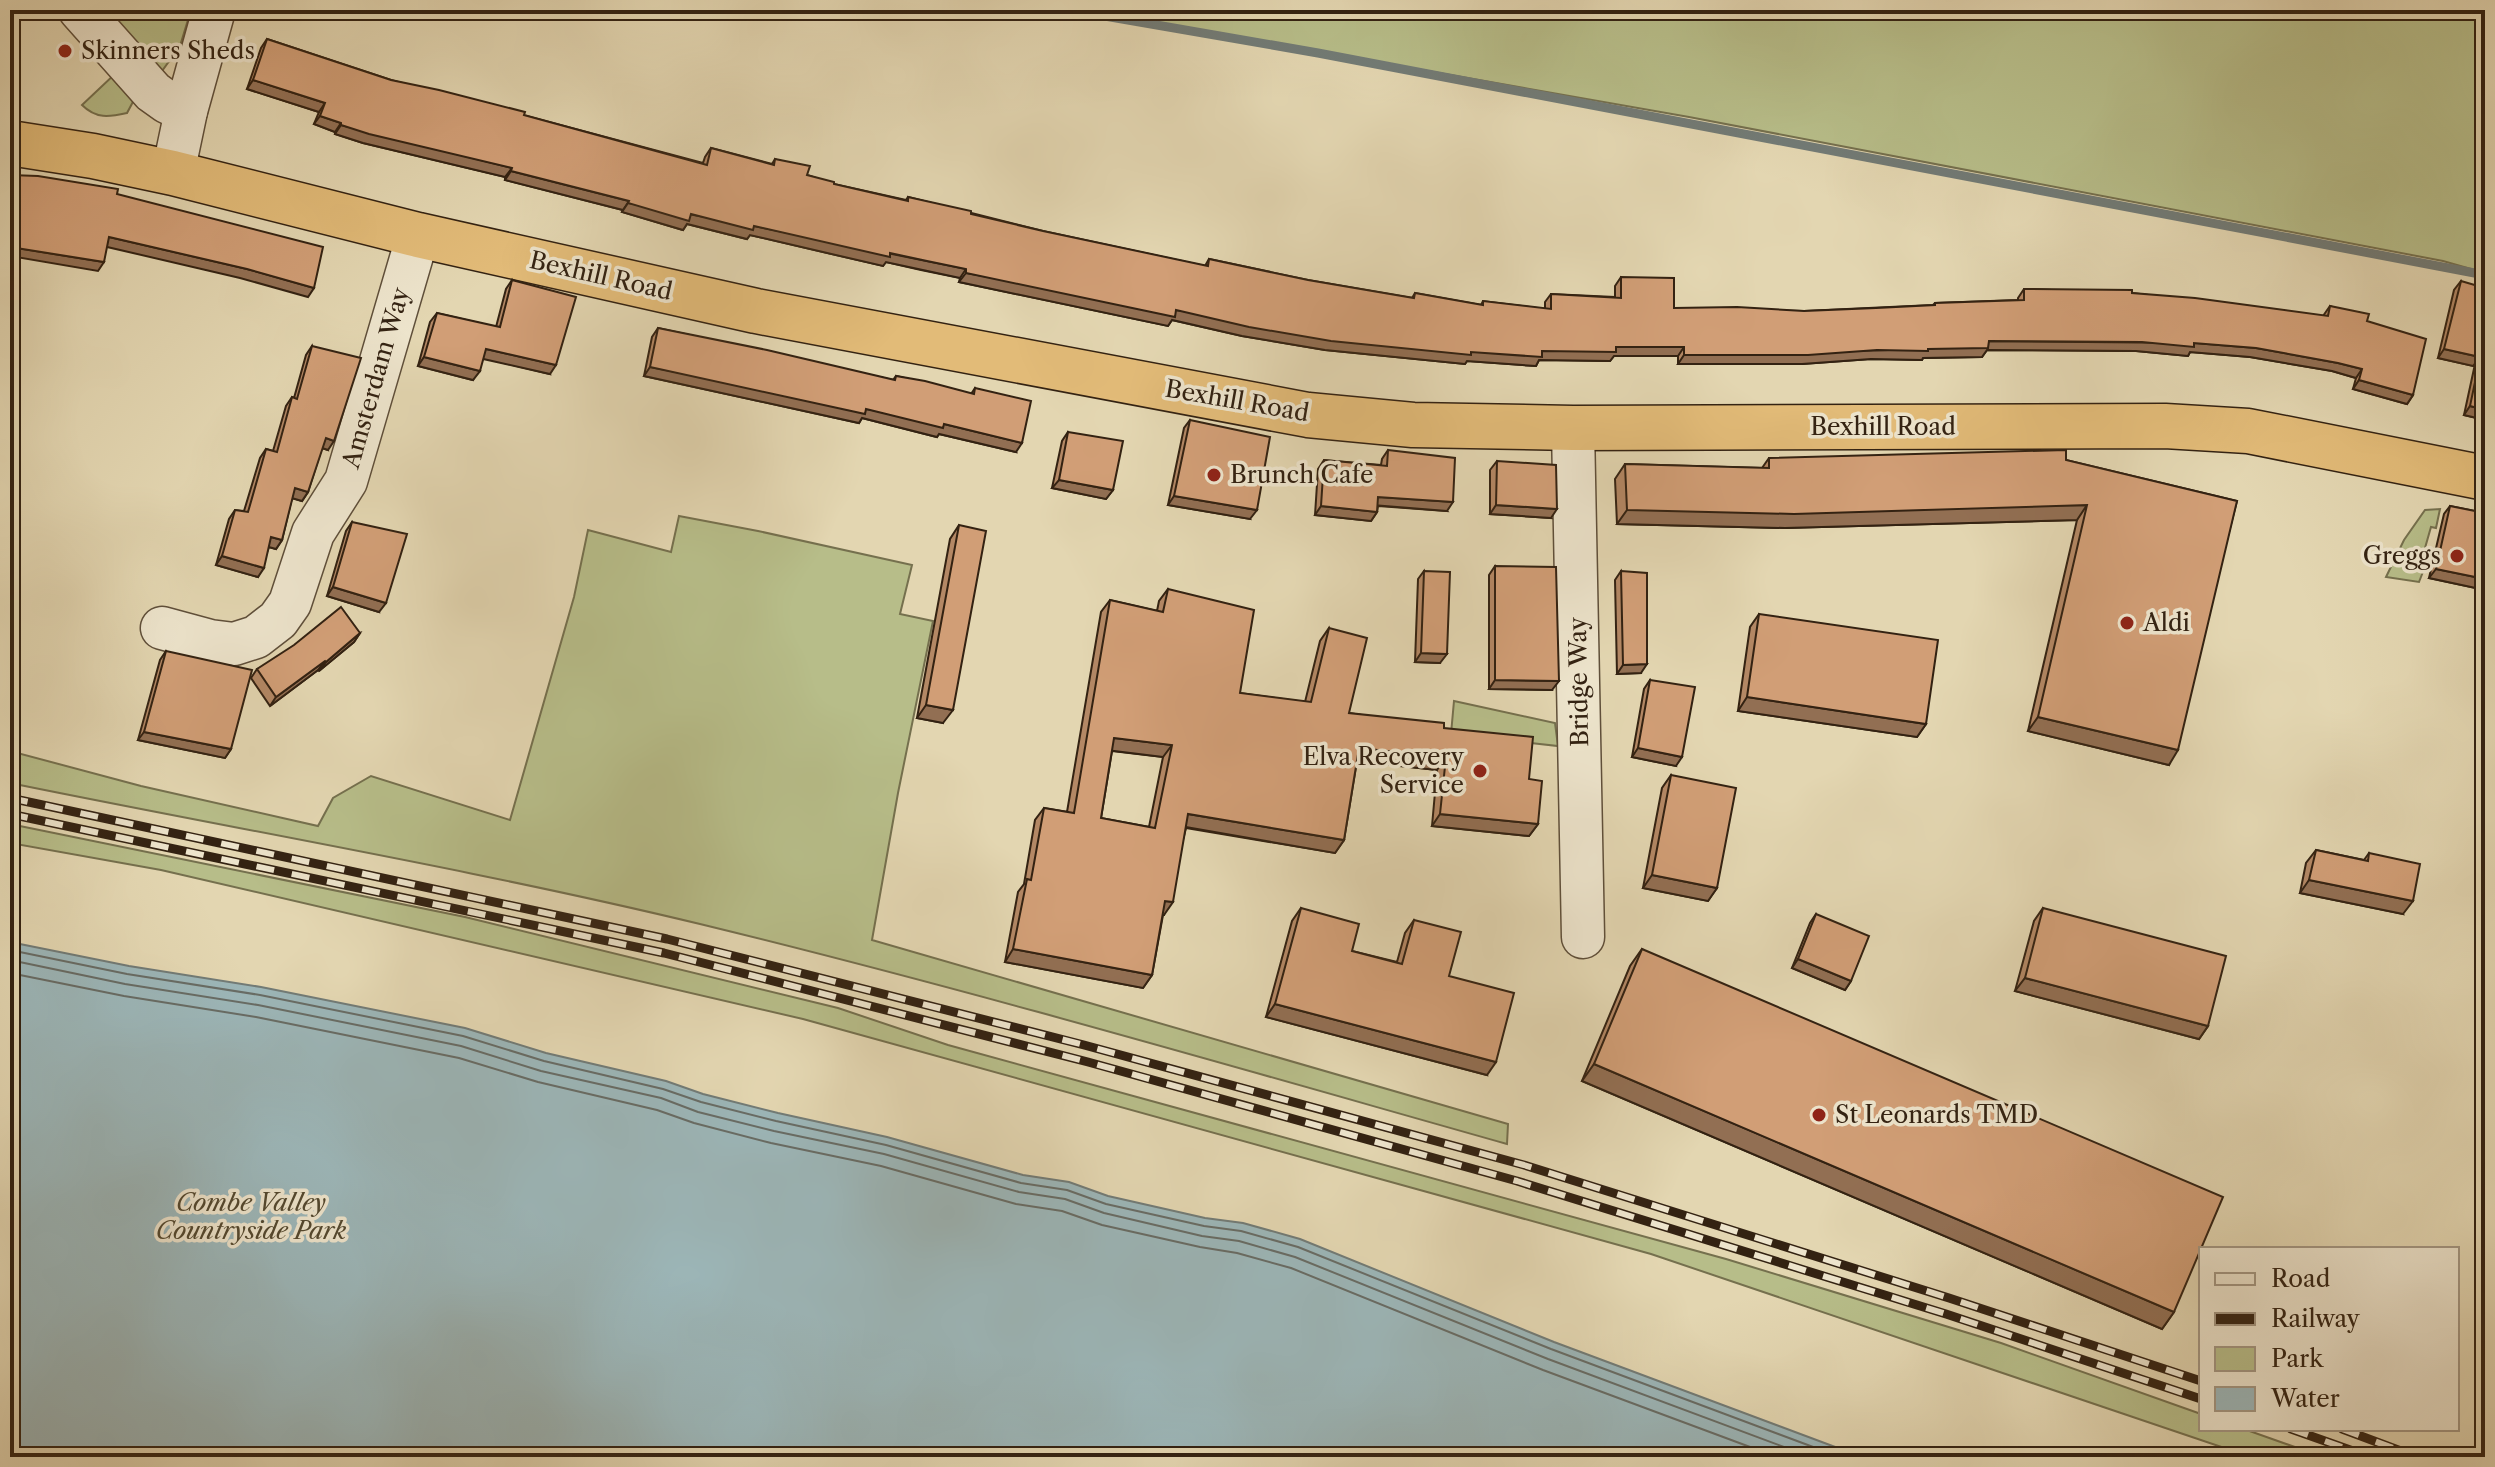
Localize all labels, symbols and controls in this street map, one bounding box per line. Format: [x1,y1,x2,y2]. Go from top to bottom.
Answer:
place label: Skinners Sheds [81,36,255,65]
marker: Skinners Sheds [56,42,74,60]
street label: Bexhill Road [527,245,676,306]
street label: Amsterdam Way [336,283,415,473]
street label: Bexhill Road [1163,374,1312,427]
street label: Bexhill Road [1810,412,1956,441]
place label: Brunch Cafe [1230,460,1374,489]
marker: Brunch Cafe [1205,466,1223,484]
place label: Greggs [2363,541,2441,570]
marker: Greggs [2448,547,2466,565]
place label: Aldi [2142,608,2190,637]
marker: Aldi [2118,614,2136,632]
street label: Bridge Way [1563,616,1594,747]
place label: Elva Recovery Service [1303,742,1465,799]
marker: Elva Recovery Service [1471,762,1489,780]
place label: St Leonards TMD [1835,1100,2038,1129]
marker: St Leonards TMD [1810,1106,1828,1124]
park label: Combe Valley Countryside Park [156,1188,347,1245]
legend [2199,1247,2459,1431]
text: Road [2271,1264,2331,1293]
text: Railway [2271,1304,2361,1333]
text: Park [2271,1344,2324,1373]
text: Water [2270,1384,2340,1413]

